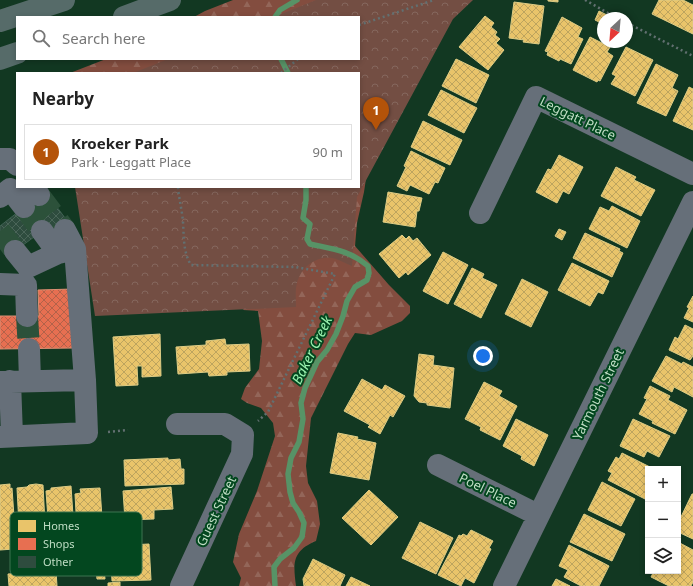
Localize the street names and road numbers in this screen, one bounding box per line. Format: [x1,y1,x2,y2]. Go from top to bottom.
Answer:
street label: Leggatt Place [537,92,619,144]
street label: Yarmouth Street [568,345,628,443]
street label: Poel Place [456,468,520,512]
street label: Guest Street [192,473,240,549]

